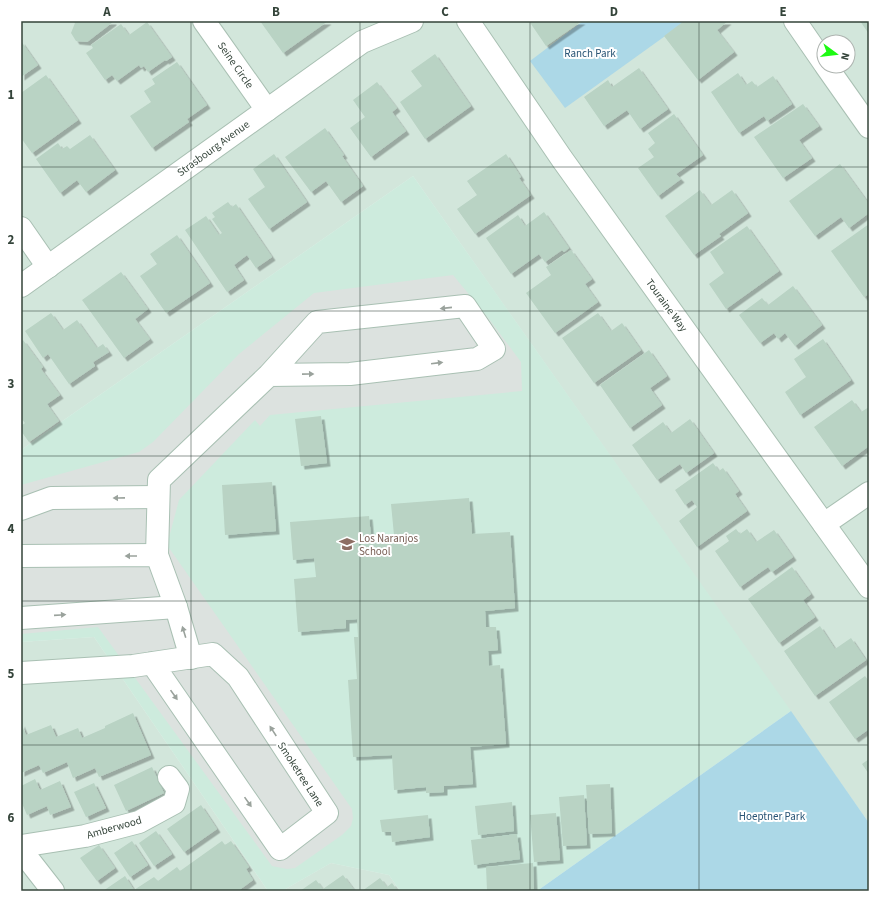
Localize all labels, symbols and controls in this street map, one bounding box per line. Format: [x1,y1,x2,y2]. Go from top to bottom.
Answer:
text: A [102,3,111,21]
text: B [272,3,280,21]
text: C [441,3,449,21]
text: D [610,3,618,21]
text: E [779,3,787,21]
north arrow [816,34,856,74]
street label: Seine Circle [214,39,257,92]
park label: Ranch Park [564,46,616,61]
text: N [837,51,853,62]
text: 1 [8,86,15,104]
street label: Strasbourg Avenue [174,117,253,180]
text: 2 [8,231,15,249]
street label: Touraine Way [642,276,691,335]
one-way arrow [440,305,452,311]
one-way arrow [431,360,443,367]
one-way arrow [302,371,315,377]
text: 3 [8,375,15,393]
one-way arrow [113,494,125,501]
text: 4 [8,520,15,538]
place label: Los Naranjos School [359,531,418,559]
school or university icon: Los Naranjos School [338,535,356,553]
one-way arrow [125,552,137,559]
one-way arrow [54,612,66,619]
one-way arrow [180,626,186,638]
text: 5 [8,665,15,683]
one-way arrow [170,690,178,701]
one-way arrow [269,726,277,736]
street label: Smoketree Lane [274,739,327,810]
one-way arrow [244,797,252,808]
text: 6 [8,809,15,827]
park label: Hoeptner Park [739,809,806,824]
street label: Amberwood [85,812,143,842]

